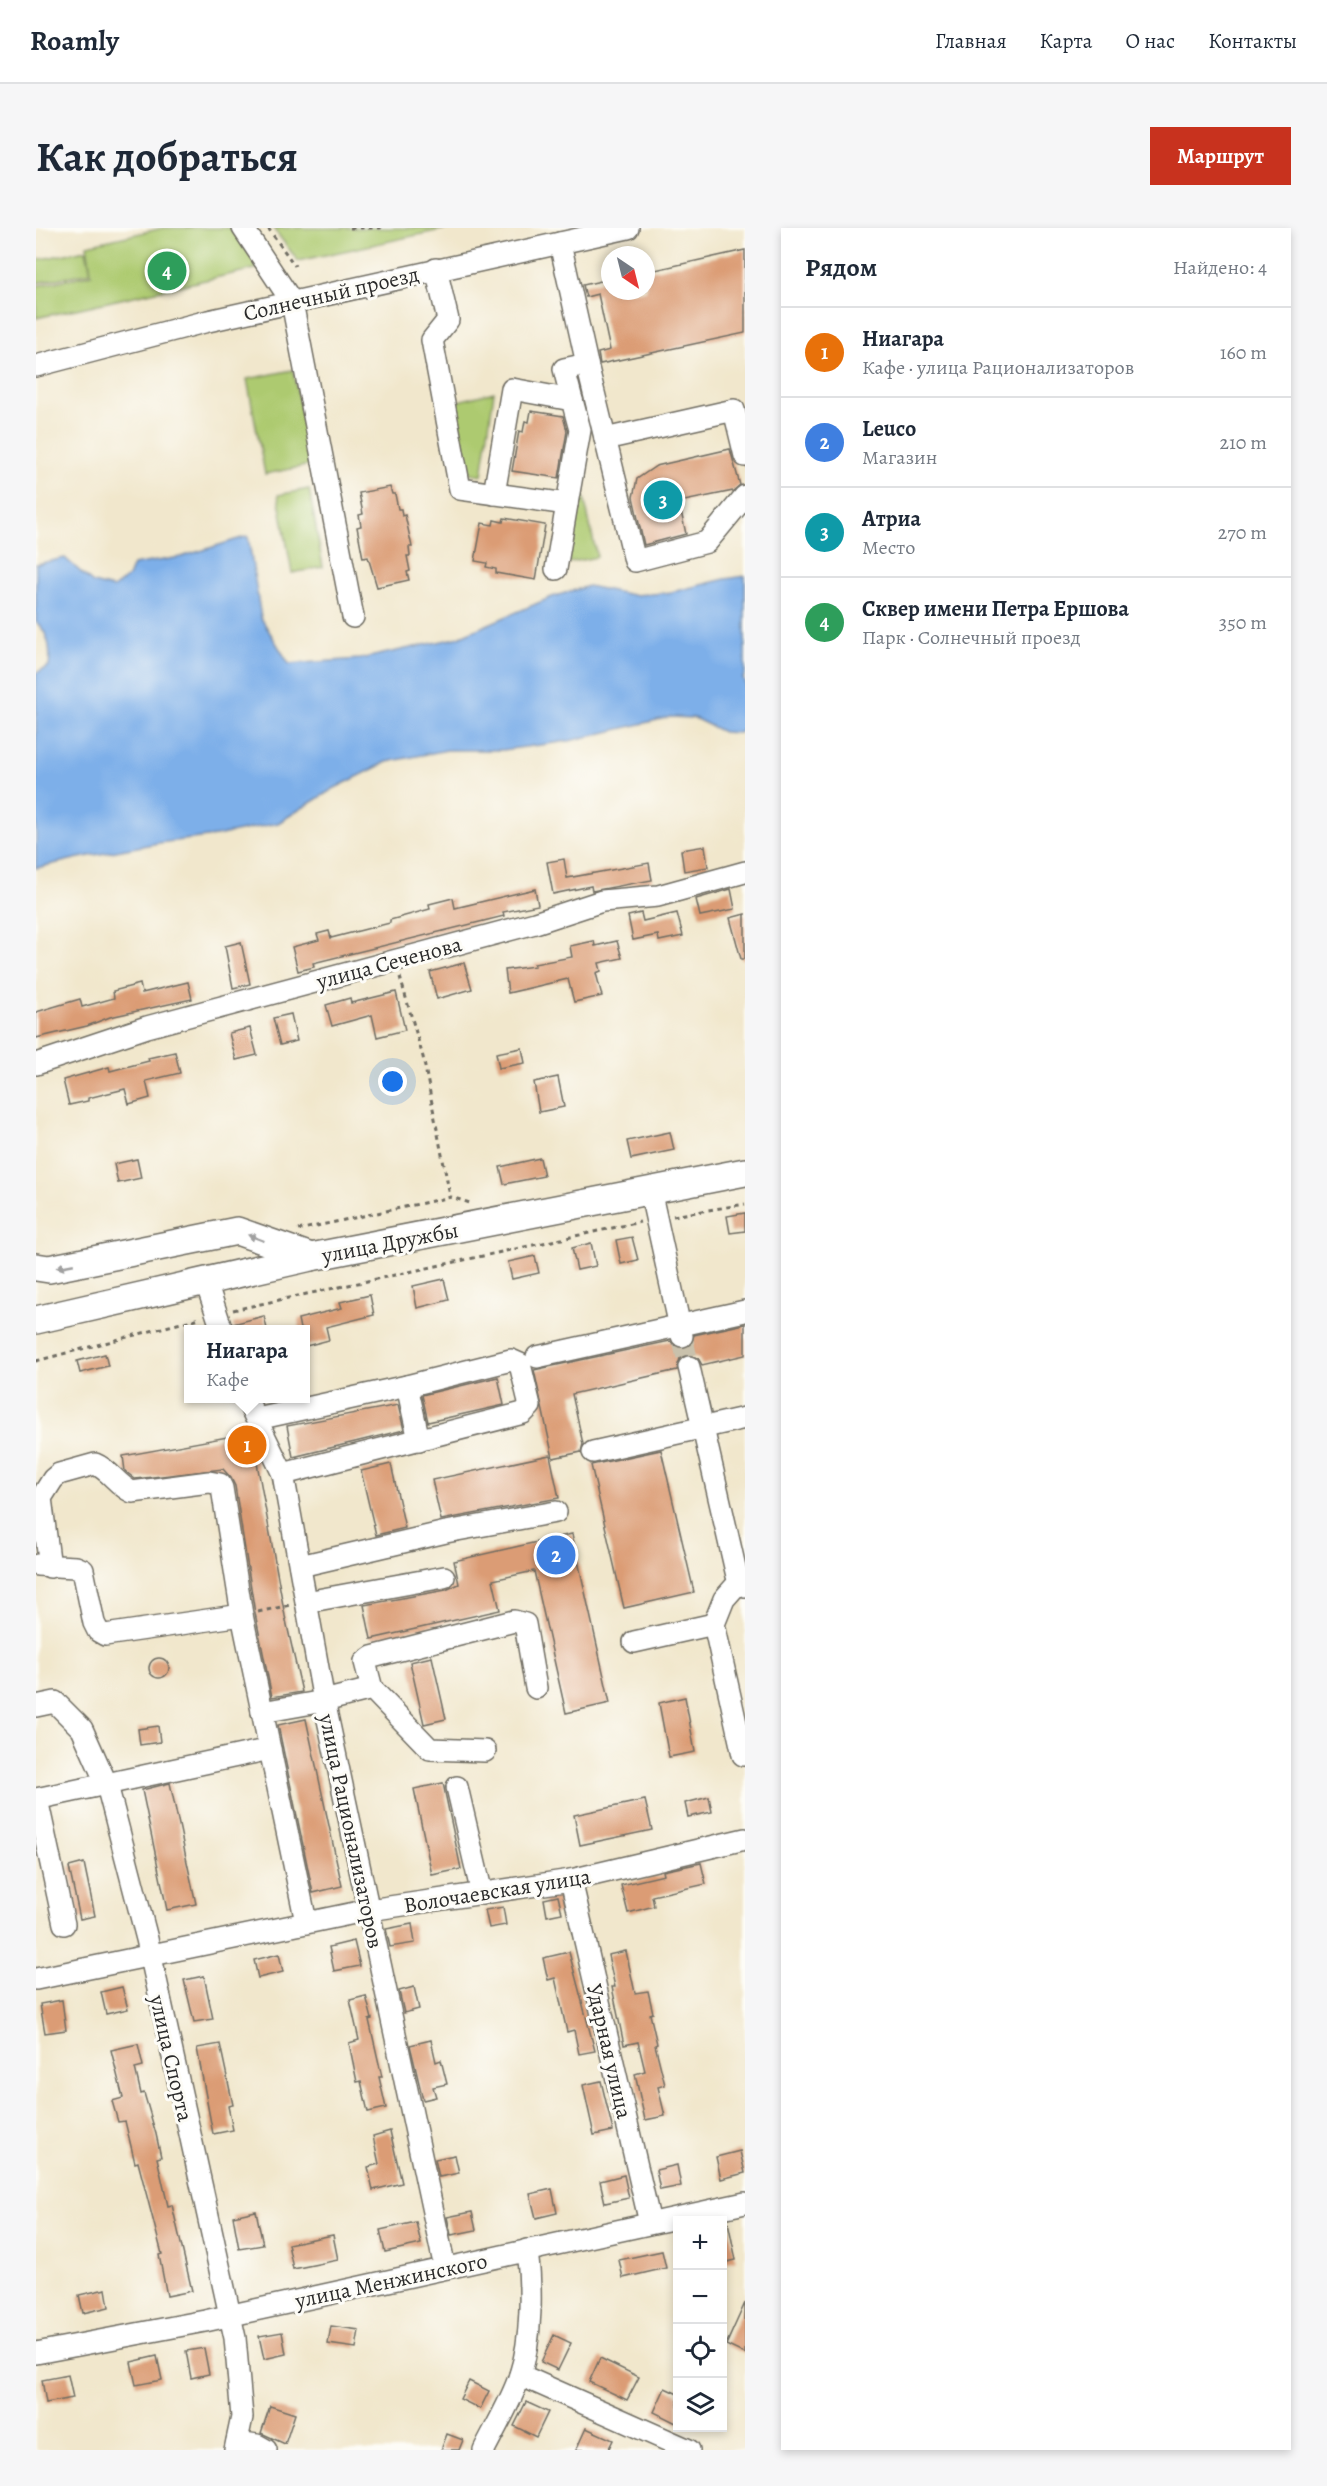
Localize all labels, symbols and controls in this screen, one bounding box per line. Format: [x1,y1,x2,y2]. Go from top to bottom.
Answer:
text: Roamly [30,22,119,60]
text: Главная [935,27,1007,55]
text: Карта [1040,27,1092,55]
text: О нас [1125,27,1175,55]
text: Контакты [1208,27,1297,55]
button: Маршрут [1150,127,1291,185]
text: Как добраться [36,128,298,185]
north arrow [601,246,655,300]
pin: 4 [148,248,186,294]
text: Рядом [805,250,877,285]
text: Найдено: 4 [1173,254,1267,281]
street label: Солнечный проезд [241,259,422,329]
text: Ниагара [862,324,944,354]
text: 1 [821,339,828,366]
text: 160 m [1220,339,1267,366]
text: Кафе · улица Рационализаторов [862,354,1134,381]
text: Leuco [862,414,916,444]
text: 2 [820,429,829,456]
text: 210 m [1219,429,1267,456]
text: Магазин [862,444,937,471]
pin: 3 [644,478,682,522]
text: Атриа [862,504,921,534]
text: 3 [820,519,829,546]
text: 270 m [1218,519,1267,546]
text: Место [862,534,915,561]
text: Сквер имени Петра Ершова [862,594,1129,624]
text: 4 [820,609,829,636]
text: 350 m [1219,609,1267,636]
text: Парк · Солнечный проезд [862,624,1081,651]
street label: улица Сеченова [312,929,466,997]
your location [378,1067,407,1096]
street label: улица Дружбы [318,1215,461,1271]
one-way arrow [246,1233,264,1243]
one-way arrow [56,1262,75,1271]
popup [184,1325,310,1403]
text: Ниагара [206,1336,288,1366]
text: Кафе [206,1366,249,1393]
pin: 1 [228,1422,266,1468]
pin: 2 [536,1532,576,1578]
street label: улица Рационализаторов [311,1710,391,1951]
street label: Волочаевская улица [401,1861,594,1921]
street label: Ударная улица [579,1981,639,2122]
street label: улица Спорта [142,1991,200,2125]
map controls [673,2216,727,2432]
button: + [673,2216,727,2270]
street label: улица Менжинского [291,2246,490,2316]
button: − [673,2270,727,2324]
button: locate [673,2324,727,2378]
button: layers [673,2378,727,2432]

